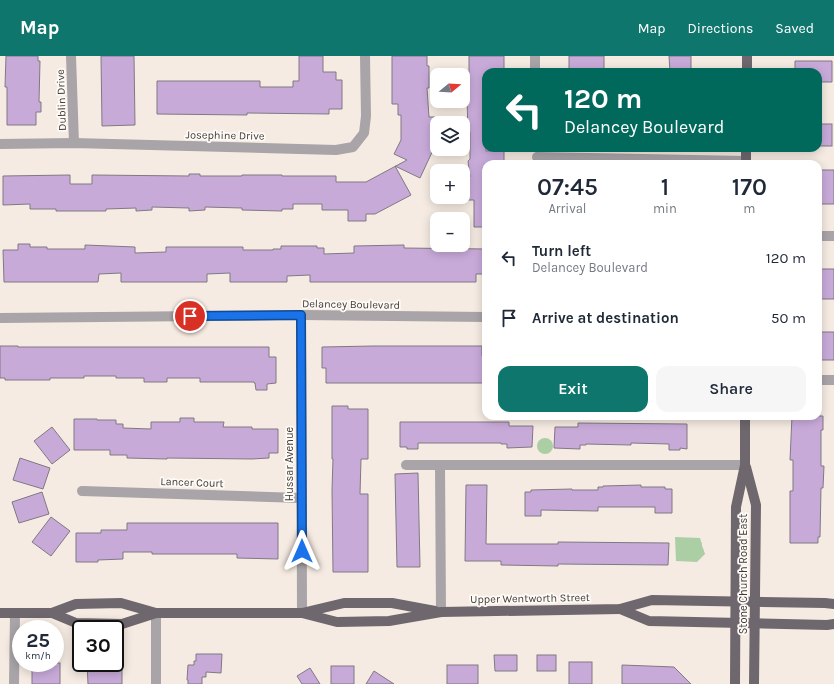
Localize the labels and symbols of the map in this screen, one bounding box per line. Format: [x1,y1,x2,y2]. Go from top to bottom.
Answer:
north arrow [430,68,470,108]
street label: Dublin Drive [54,69,69,131]
street label: Josephine Drive [185,128,265,143]
street label: Delancey Boulevard [302,297,400,312]
pin [173,299,207,333]
street label: Hussar Avenue [283,426,296,501]
street label: Lancer Court [160,475,224,490]
street label: Stone Church Road East [737,514,750,634]
position arrow [281,530,323,572]
street label: Upper Wentworth Street [470,591,590,606]
speed limit sign: 30 [72,620,124,672]

